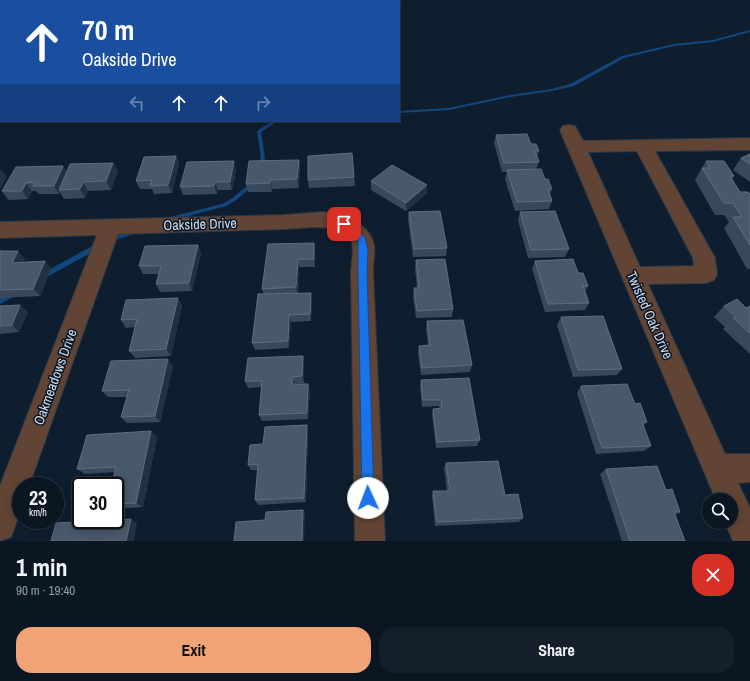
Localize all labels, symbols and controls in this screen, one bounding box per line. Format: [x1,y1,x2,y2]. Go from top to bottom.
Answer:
text: 70 m [82,11,134,49]
icon: ahead [16,16,68,68]
text: Oakside Drive [82,47,176,72]
icon: left [126,92,148,114]
icon: ahead [168,92,190,114]
icon: ahead [210,92,232,114]
icon: right [252,92,274,114]
pin [327,207,361,241]
icon: arrive [333,213,355,235]
street label: Oakside Drive [163,214,237,234]
street label: Twisted Oak Drive [623,268,677,362]
street label: Oakmeadows Drive [29,327,81,427]
speed limit sign: 30 [72,477,124,529]
position arrow [347,477,389,519]
text: 23 [29,484,47,511]
map controls [702,493,738,529]
button: search [702,493,738,529]
text: km/h [29,506,47,519]
text: 1 min [16,551,67,583]
button: close [692,554,734,596]
text: 90 m · 19:40 [16,582,75,599]
button: Exit [16,627,371,673]
button: Share [379,627,734,673]

